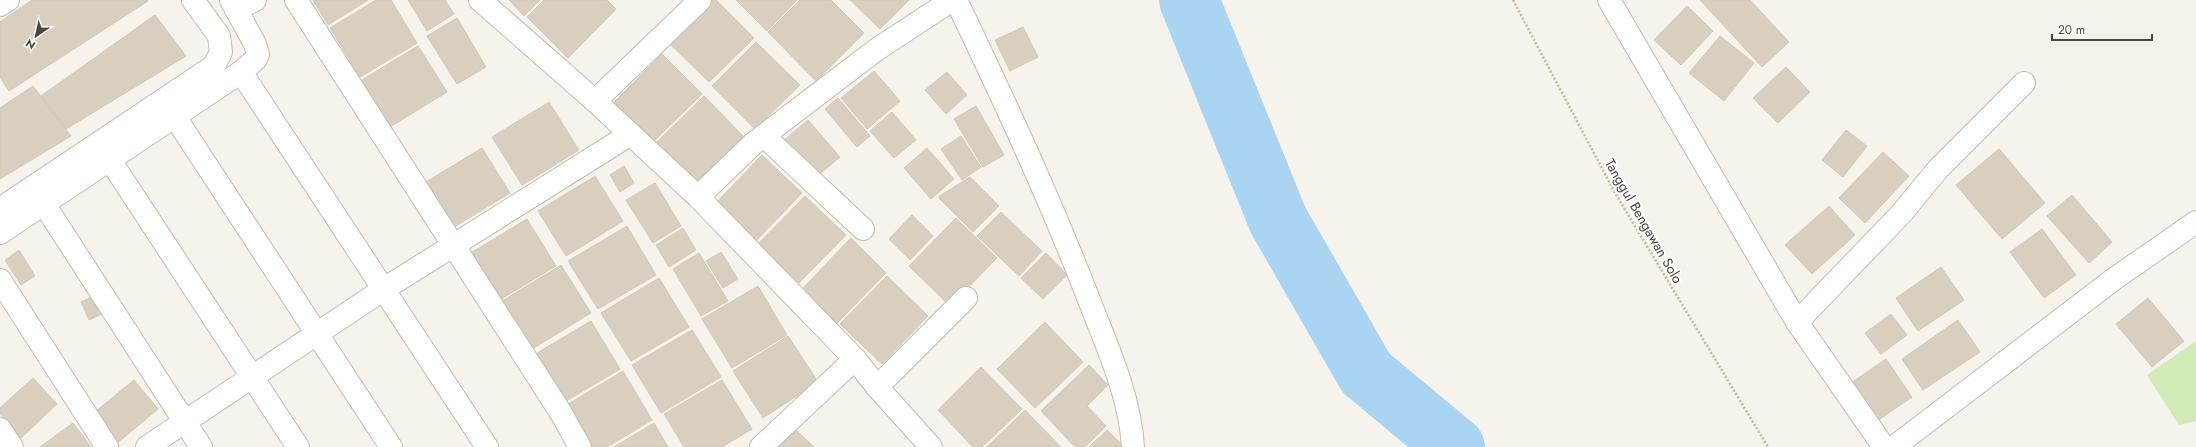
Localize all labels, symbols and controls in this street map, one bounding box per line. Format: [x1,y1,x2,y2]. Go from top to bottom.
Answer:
north arrow [16,16,56,56]
scale bar [2052,16,2152,42]
text: 20 m [2058,21,2085,39]
text: N [22,35,39,53]
street label: Tanggul Bengawan Solo [1600,155,1688,287]

